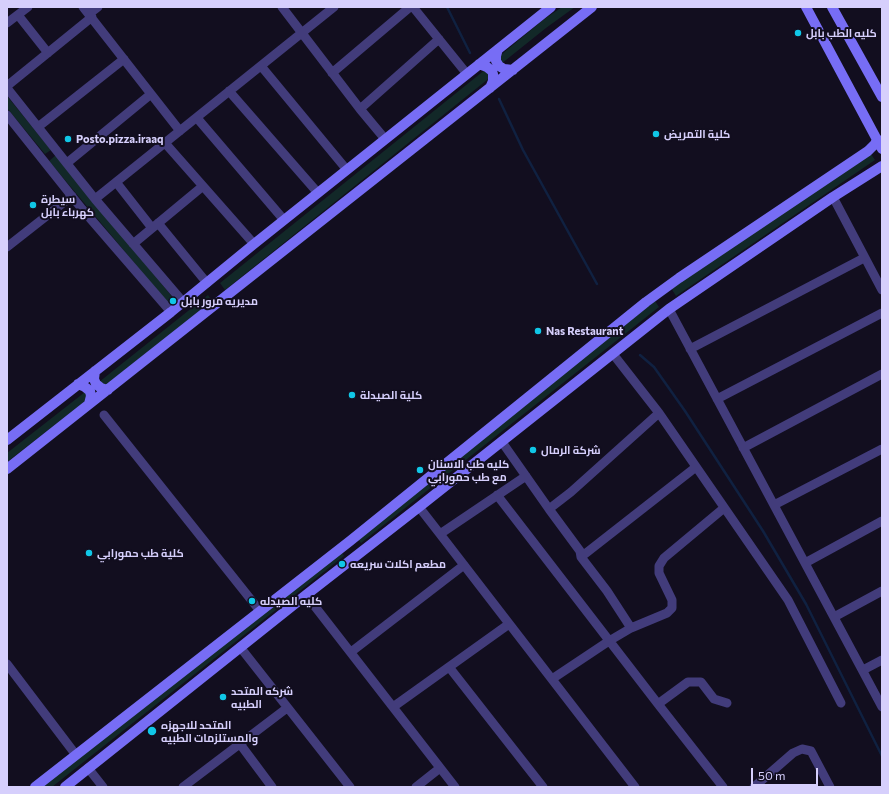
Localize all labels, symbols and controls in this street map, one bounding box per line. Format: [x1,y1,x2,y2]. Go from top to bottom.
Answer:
place label: كليه الطب بابل [806,26,877,40]
marker: كليه الطب بابل [793,28,803,38]
place label: كلية التمريض [664,127,730,141]
marker: كلية التمريض [651,129,661,139]
place label: Posto.pizza.iraaq [76,132,164,146]
marker: Posto.pizza.iraaq [63,134,73,144]
place label: سيطرة كهرباء بابل [41,192,94,218]
marker: سيطرة كهرباء بابل [28,200,38,210]
place label: مديريه مرور بابل [181,294,258,308]
marker: مديريه مرور بابل [168,296,178,306]
place label: Nas Restaurant [546,324,623,338]
marker: Nas Restaurant [533,326,543,336]
place label: كلية الصيدلة [360,388,422,402]
marker: كلية الصيدلة [347,390,357,400]
place label: شركة الرمال [541,443,601,457]
marker: شركة الرمال [528,445,538,455]
place label: كليه طب الاسنان مع طب حمورابي [428,457,509,483]
marker: كليه طب الاسنان مع طب حمورابي [415,465,425,475]
place label: كلية طب حمورابي [97,546,184,560]
marker: كلية طب حمورابي [84,548,94,558]
place label: مطعم اكلات سريعه [350,557,446,571]
marker: مطعم اكلات سريعه [337,559,347,569]
place label: كليه الصيدله [260,594,322,608]
marker: كليه الصيدله [247,596,257,606]
place label: شركه المتحد الطبيه [231,684,293,710]
marker: شركه المتحد الطبيه [218,692,228,702]
place label: المتحد للاجهزه والمستلزمات الطبيه [161,718,258,744]
marker: المتحد للاجهزه والمستلزمات الطبيه [146,725,158,737]
scale bar [753,760,820,786]
text: 50 m [758,768,786,782]

